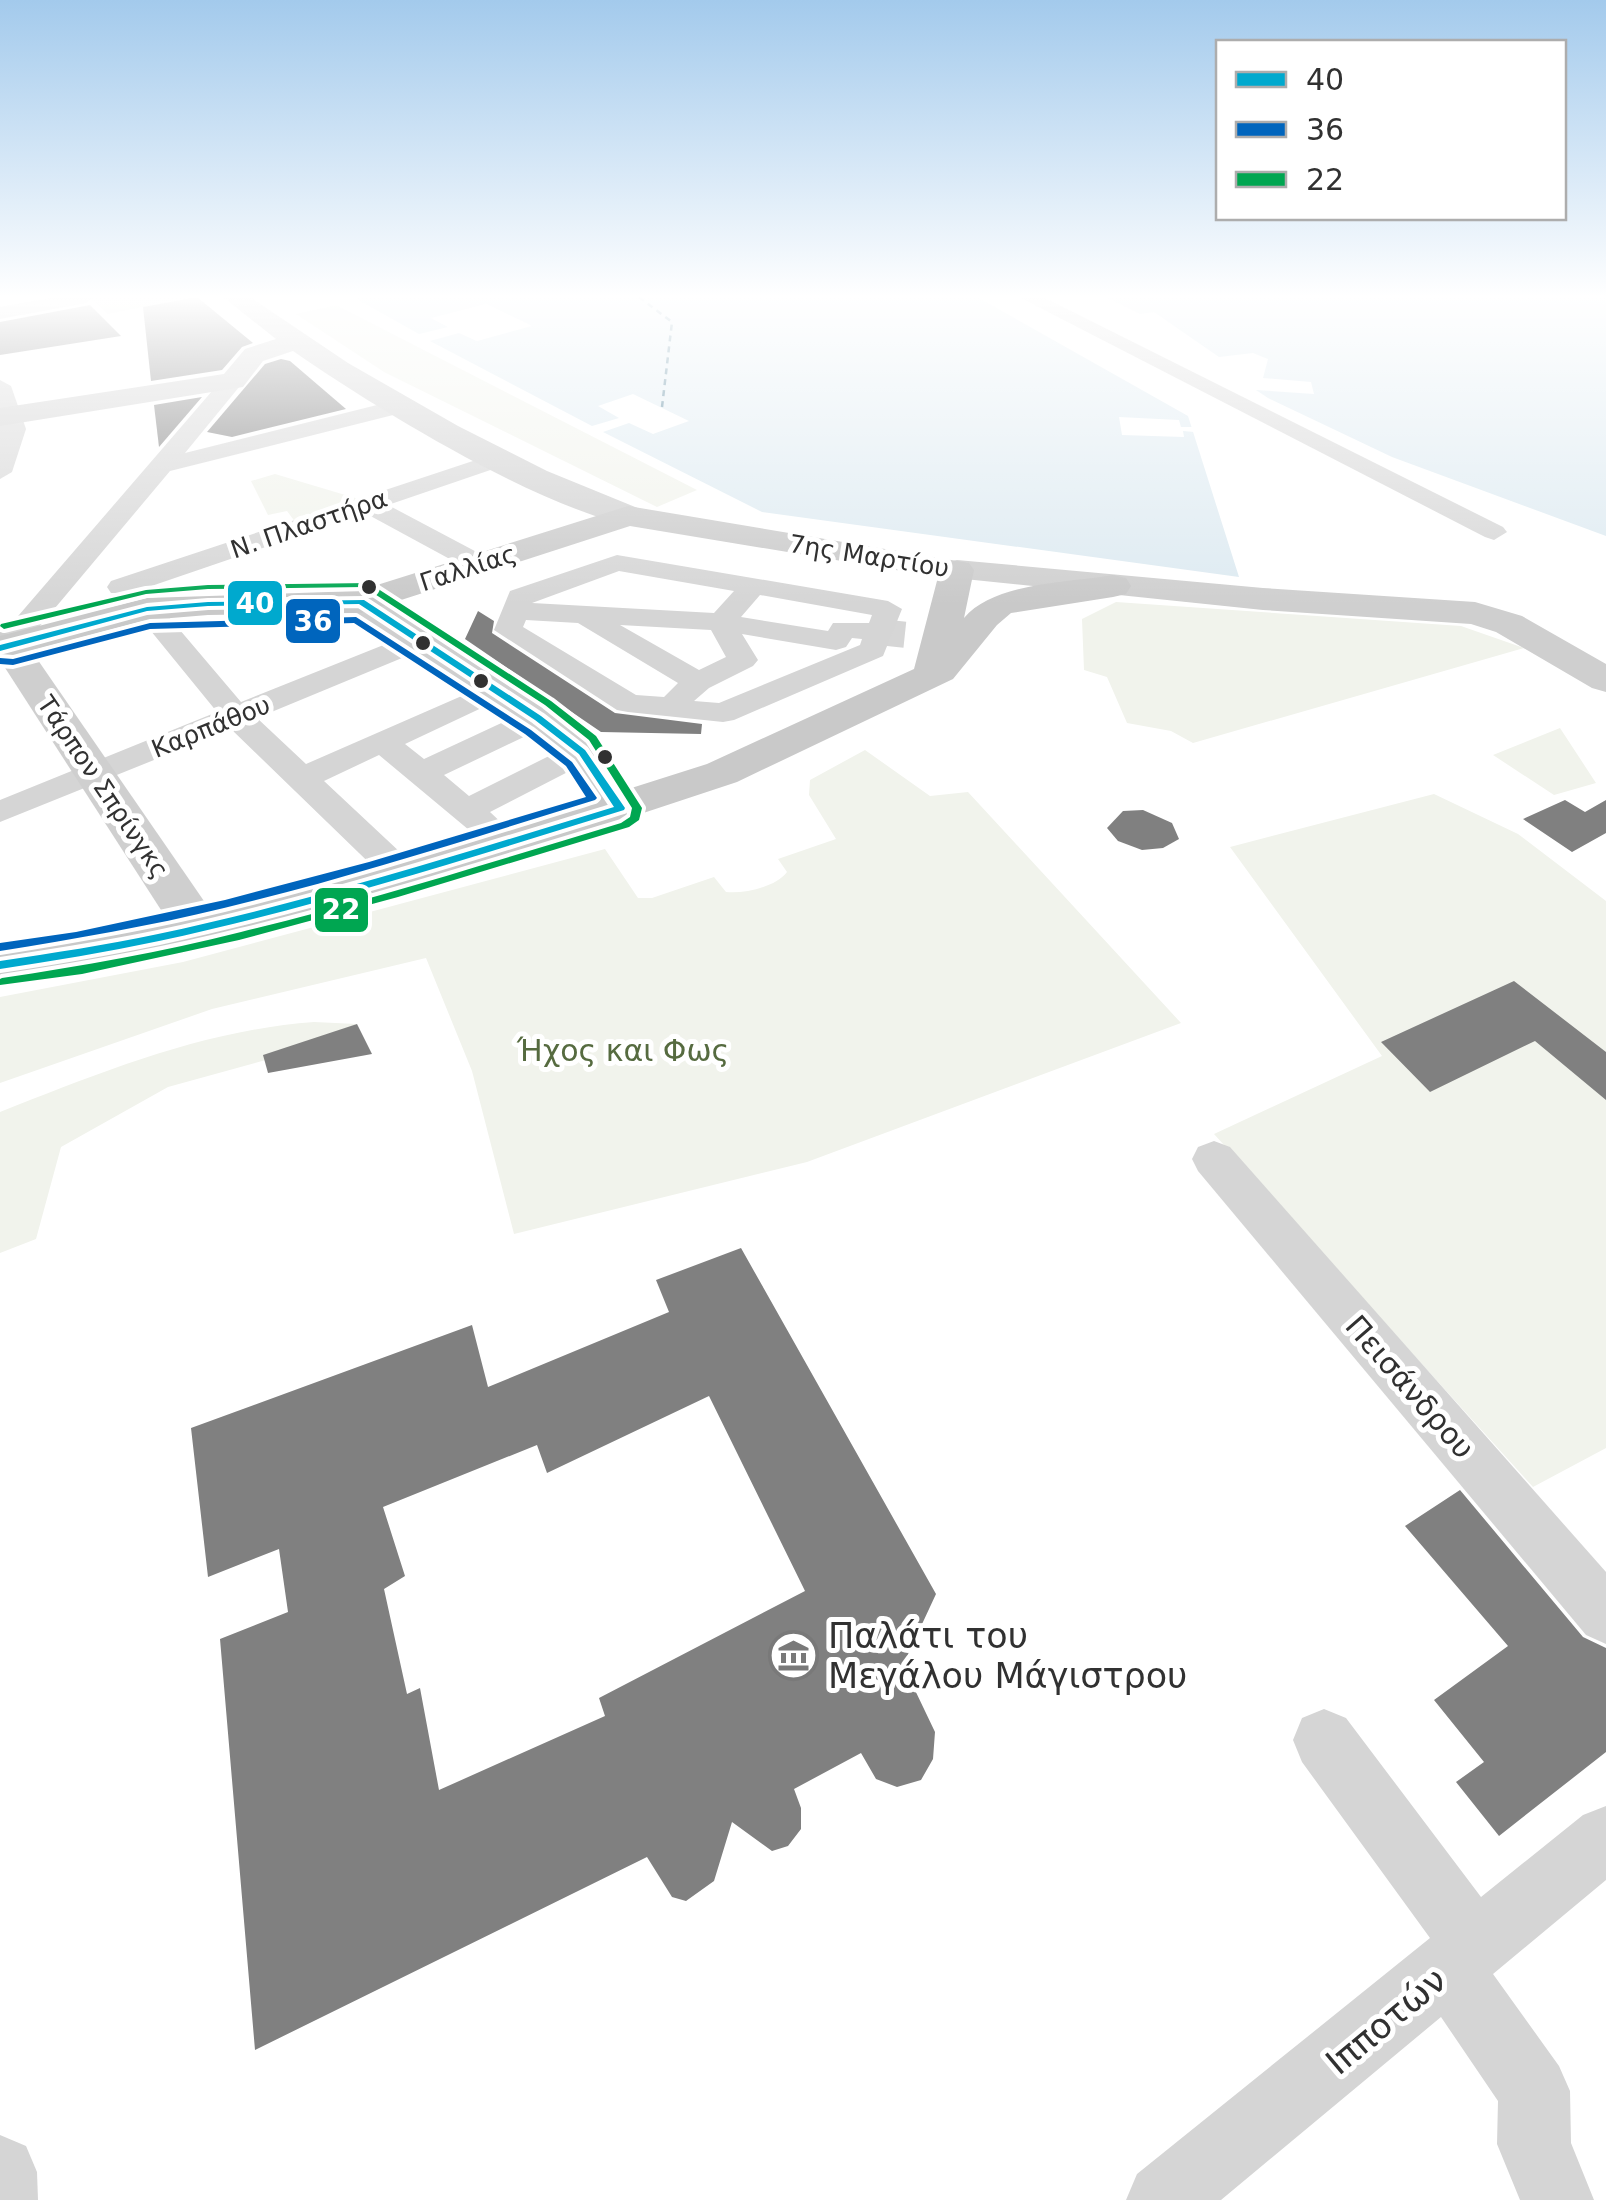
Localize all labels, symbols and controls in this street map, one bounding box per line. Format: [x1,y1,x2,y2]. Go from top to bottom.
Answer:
legend [1216,40,1566,220]
text: 40 [1306,62,1344,97]
text: 36 [1306,112,1344,147]
text: 22 [1306,162,1344,197]
street label: Ν. Πλαστήρα [227,484,391,564]
street label: 7ης Μαρτίου [787,529,951,583]
street label: Γαλλίας [416,539,520,597]
unlabelled marker [359,577,379,597]
line badge: 40 [226,579,284,627]
text: 40 [236,587,274,620]
line badge: 36 [284,597,342,645]
text: 36 [294,605,332,638]
unlabelled marker [413,633,433,653]
unlabelled marker [471,671,491,691]
street label: Τάρπον Σπρίνγκς [31,690,175,883]
street label: Καρπάθου [147,690,275,764]
unlabelled marker [595,747,615,767]
line badge: 22 [313,886,370,934]
text: 22 [322,893,360,926]
park label: Ήχος και Φως [516,1033,729,1068]
street label: Πεισάνδρου [1339,1309,1481,1465]
place label: Παλάτι του Μεγάλου Μάγιστρου [828,1616,1187,1696]
museum icon: Παλάτι του Μεγάλου Μάγιστρου [767,1630,819,1682]
street label: Ιπποτών [1318,1959,1454,2083]

